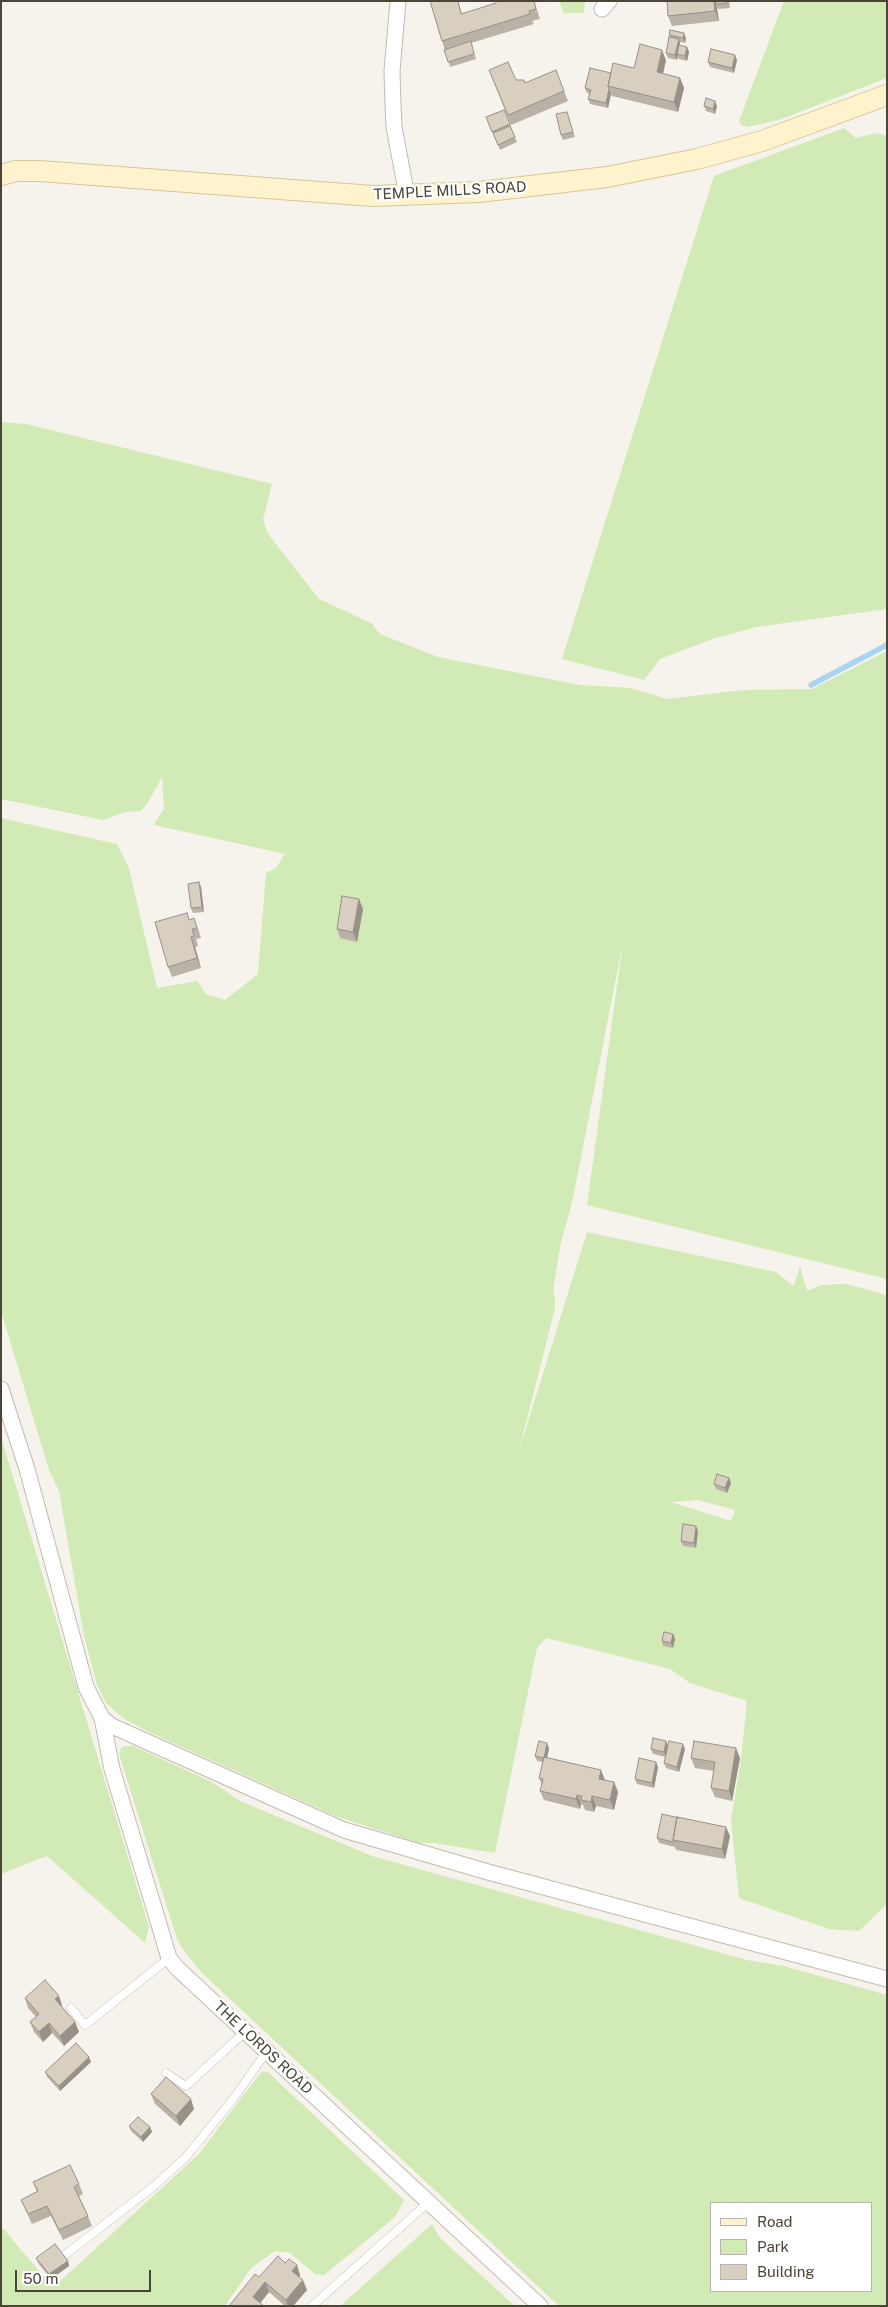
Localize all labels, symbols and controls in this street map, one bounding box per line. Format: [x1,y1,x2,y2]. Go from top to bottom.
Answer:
street label: TEMPLE MILLS ROAD [373,178,527,204]
street label: THE LORDS ROAD [210,1998,316,2098]
legend [710,2202,873,2292]
text: Road [757,2213,793,2230]
text: Park [757,2238,789,2255]
scale bar [18,2260,154,2292]
text: Building [757,2263,815,2280]
text: 50 m [23,2270,58,2287]

